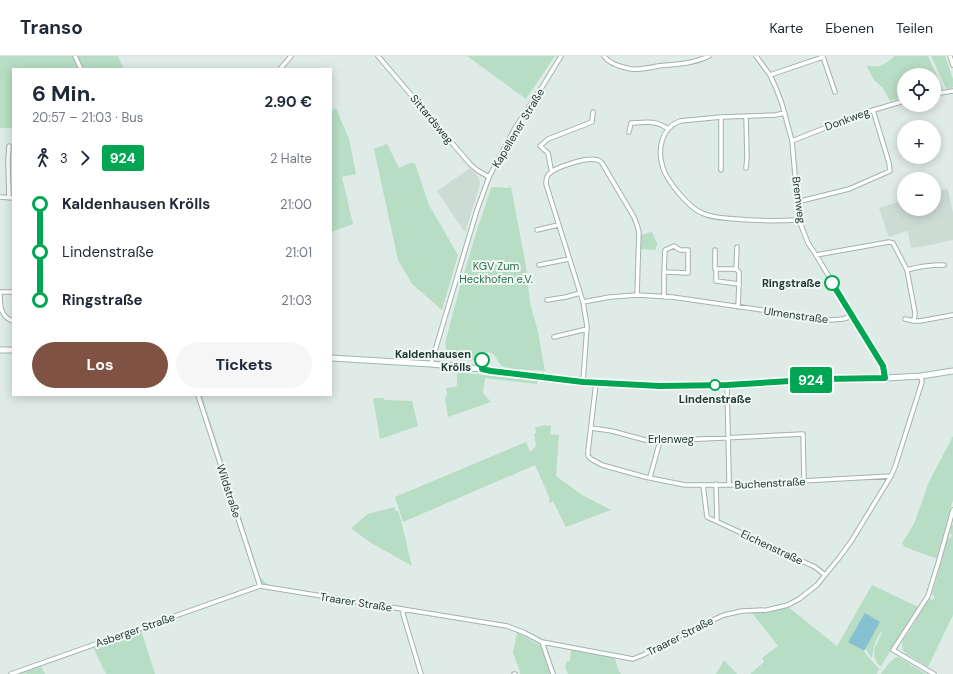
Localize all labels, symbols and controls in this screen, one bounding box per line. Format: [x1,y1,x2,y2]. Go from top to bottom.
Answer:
text: Transo [20,15,83,40]
text: Karte [769,19,803,37]
text: Ebenen [825,19,874,37]
text: Teilen [896,19,933,37]
map controls [897,68,941,216]
button: locate [897,68,941,112]
text: 6 Min. [32,79,96,108]
street label: Kapellener Straße [489,86,547,170]
street label: Sittardsweg [407,91,457,147]
text: 2.90 € [265,92,312,112]
street label: Donkweg [823,104,871,134]
text: 20:57 – 21:03 · Bus [32,109,143,126]
button: + [897,120,941,164]
icon: walk [32,147,54,169]
icon: forward [74,147,96,169]
text: 924 [110,149,136,167]
text: 3 [60,150,68,167]
text: 2 Halte [270,150,312,167]
button: − [897,172,941,216]
street label: Bremweg [789,176,809,224]
text: Kaldenhausen Krölls [62,194,210,214]
text: 21:00 [280,196,312,213]
text: Lindenstraße [62,242,154,262]
text: 21:01 [285,244,312,261]
park label: KGV Zum Heckhofen e.V. [459,259,533,286]
marker: Ringstraße [824,275,840,291]
place label: Ringstraße [762,276,821,290]
text: Ringstraße [62,290,143,310]
text: 21:03 [281,292,312,309]
street label: Ulmenstraße [763,304,829,326]
button: Los [32,342,168,388]
button: Tickets [176,342,312,388]
place label: Kaldenhausen Krölls [395,347,471,374]
marker: Kaldenhausen Krölls [474,352,490,368]
line badge: 924 [788,367,834,393]
text: 924 [798,371,824,389]
marker: Lindenstraße [709,379,721,391]
place label: Lindenstraße [679,392,752,406]
street label: Erlenweg [648,432,694,446]
street label: Wildstraße [214,462,244,520]
street label: Buchenstraße [734,474,806,492]
street label: Eichenstraße [739,526,805,568]
street label: Traarer Straße [319,589,393,615]
street label: Asberger Straße [93,610,177,650]
street label: Traarer Straße [644,613,716,659]

